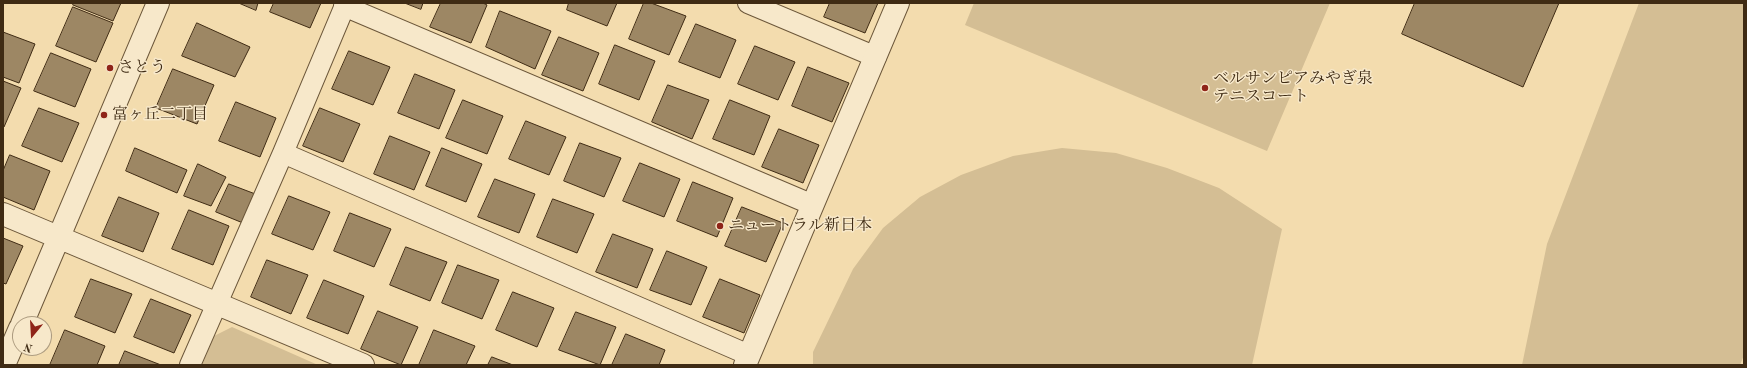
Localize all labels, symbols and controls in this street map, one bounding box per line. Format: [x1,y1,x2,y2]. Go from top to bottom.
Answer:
place label: さとう [118,58,166,78]
marker: さとう [105,63,115,73]
place label: ベルサンピアみやぎ泉 テニスコート [1213,69,1373,107]
marker: ベルサンピアみやぎ泉 テニスコート [1200,83,1210,93]
place label: 富ヶ丘二丁目 [112,105,208,125]
marker: 富ヶ丘二丁目 [99,110,109,120]
place label: ニュートラル新日本 [728,216,872,236]
marker: ニュートラル新日本 [715,221,725,231]
north arrow [12,316,52,356]
text: N [23,340,34,353]

